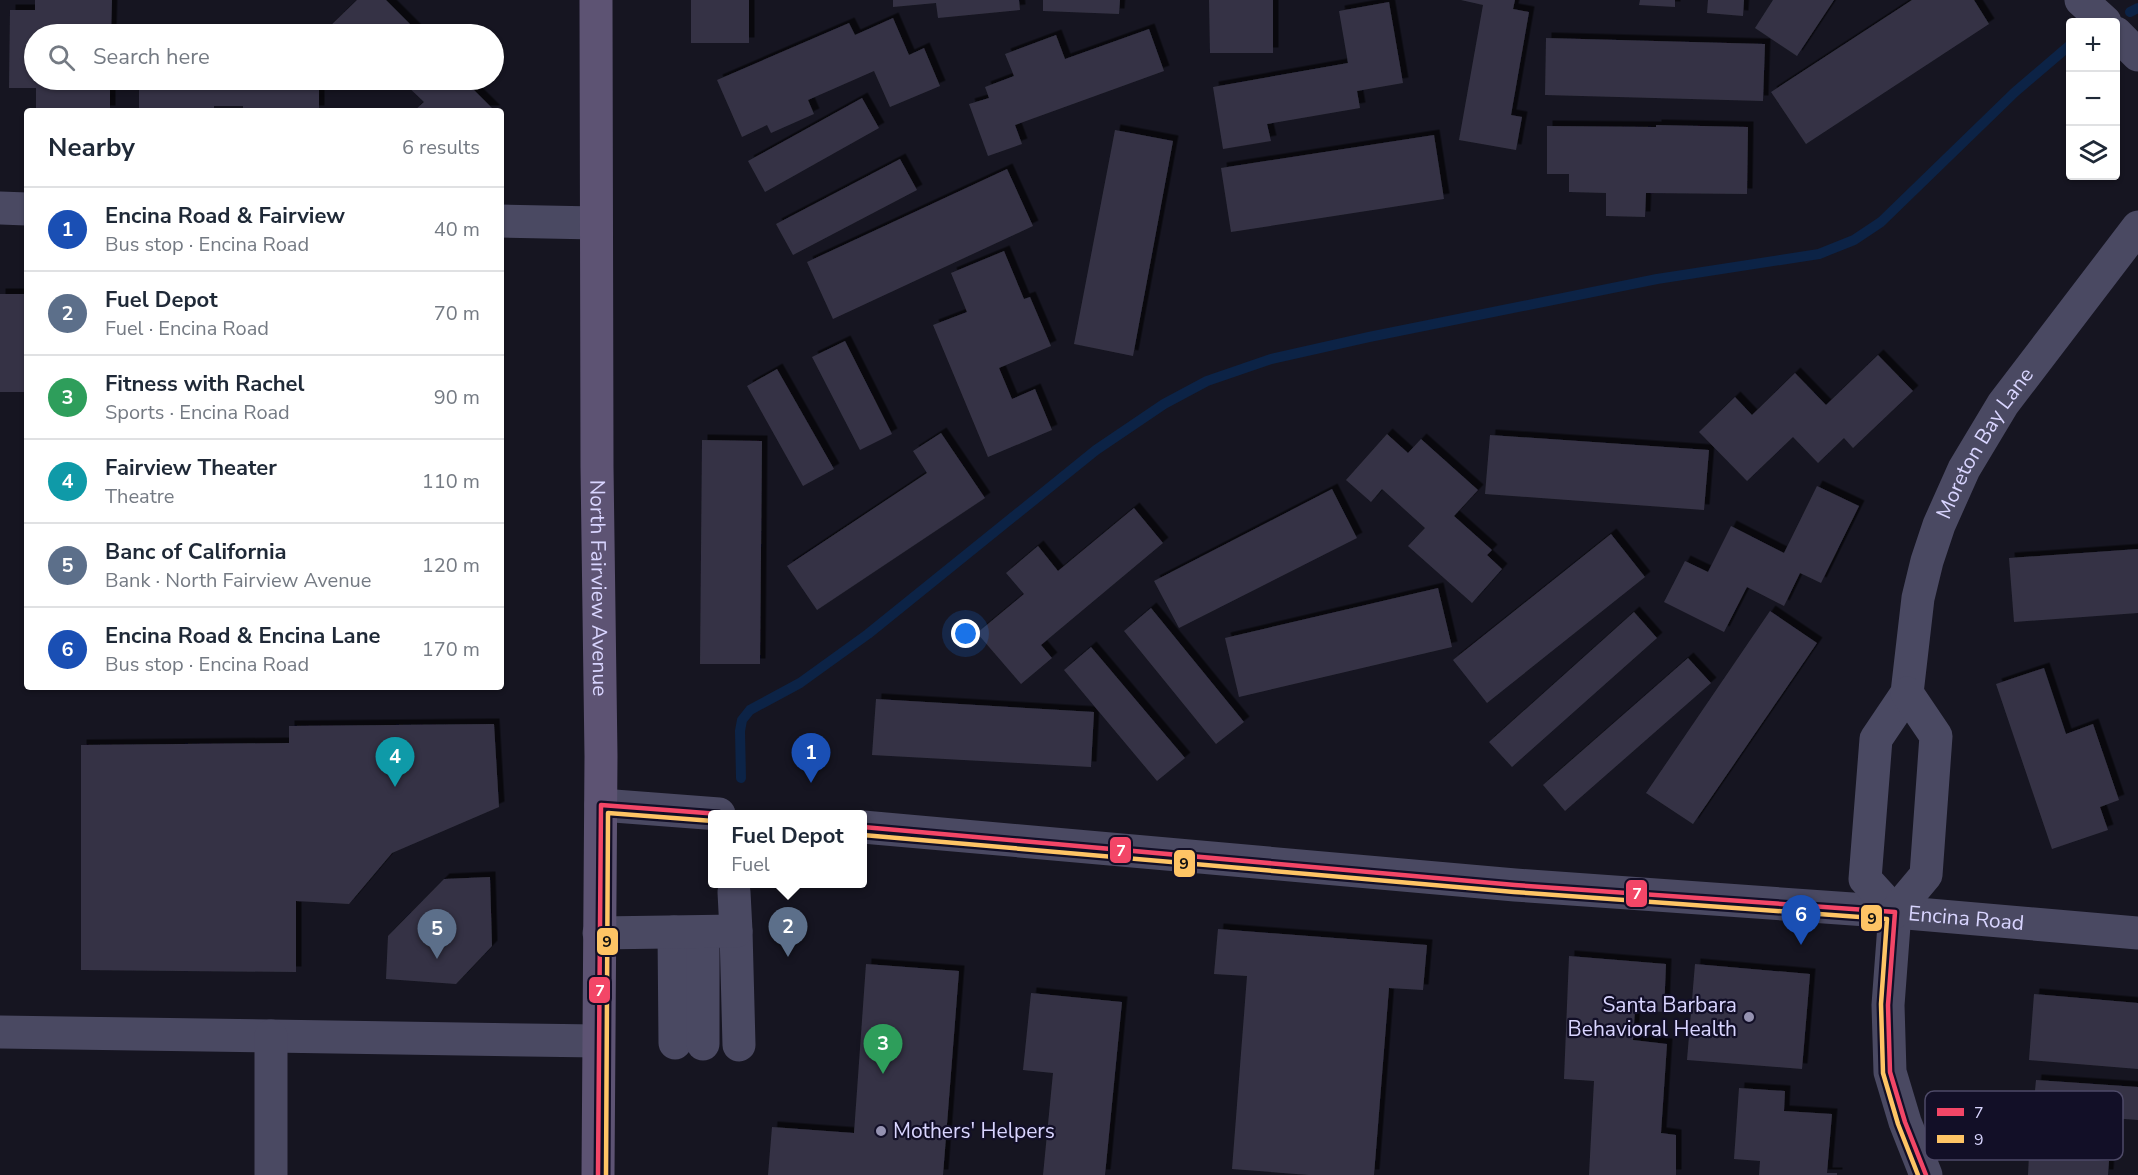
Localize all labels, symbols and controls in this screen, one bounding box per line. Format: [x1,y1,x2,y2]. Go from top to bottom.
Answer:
map controls [2066,18,2120,180]
button: + [2066,18,2120,72]
search box [24,24,504,90]
icon: search [45,41,78,74]
text: Search here [93,42,210,72]
button: − [2066,72,2120,126]
button: layers [2066,126,2120,180]
text: Nearby [48,130,135,165]
text: 6 results [402,134,480,161]
text: Encina Road & Fairview [105,201,345,231]
text: 1 [62,216,74,243]
text: 40 m [434,216,480,243]
text: Bus stop · Encina Road [105,231,309,258]
text: Fuel Depot [105,285,218,315]
text: 2 [62,300,74,327]
text: 70 m [434,300,480,327]
text: Fuel · Encina Road [105,315,269,342]
street label: Moreton Bay Lane [1929,362,2040,523]
text: Fitness with Rachel [105,369,304,399]
text: 3 [62,384,74,411]
text: 90 m [434,384,480,411]
text: Sports · Encina Road [105,399,290,426]
text: Fairview Theater [105,453,277,483]
text: 4 [62,468,74,495]
text: 110 m [422,468,480,495]
street label: North Fairview Avenue [583,479,614,696]
text: Theatre [105,483,174,510]
text: Banc of California [105,537,287,567]
text: 5 [62,552,74,579]
text: 120 m [422,552,480,579]
text: Bank · North Fairview Avenue [105,567,371,594]
your location [951,619,980,648]
text: Encina Road & Encina Lane [105,621,380,651]
text: 6 [62,636,74,663]
text: 170 m [422,636,480,663]
text: Bus stop · Encina Road [105,651,309,678]
pin: 1 [792,734,830,783]
pin: 4 [376,738,414,787]
popup [708,810,867,888]
text: Fuel Depot [731,821,844,851]
line badge: 7 [1109,836,1132,864]
text: 7 [1116,840,1126,862]
line badge: 9 [1173,849,1196,878]
text: Fuel [731,851,770,878]
text: 9 [1179,853,1189,875]
line badge: 7 [1625,879,1648,908]
text: 7 [1632,883,1642,905]
pin: 6 [1782,896,1820,945]
street label: Encina Road [1907,899,2025,937]
line badge: 9 [1860,904,1883,932]
pin: 2 [768,908,808,957]
text: 9 [1867,908,1877,930]
pin: 5 [418,910,456,959]
line badge: 9 [596,927,619,956]
text: 9 [602,931,612,953]
line badge: 7 [588,976,611,1004]
text: 7 [595,980,605,1002]
place label: Santa Barbara Behavioral Health [1568,991,1737,1043]
marker: Santa Barbara Behavioral Health [1742,1010,1756,1024]
pin: 3 [864,1024,902,1074]
legend [1925,1091,2123,1160]
text: 7 [1974,1102,1984,1124]
place label: Mothers' Helpers [893,1117,1055,1145]
marker: Mothers' Helpers [874,1124,888,1138]
text: 9 [1974,1129,1984,1151]

